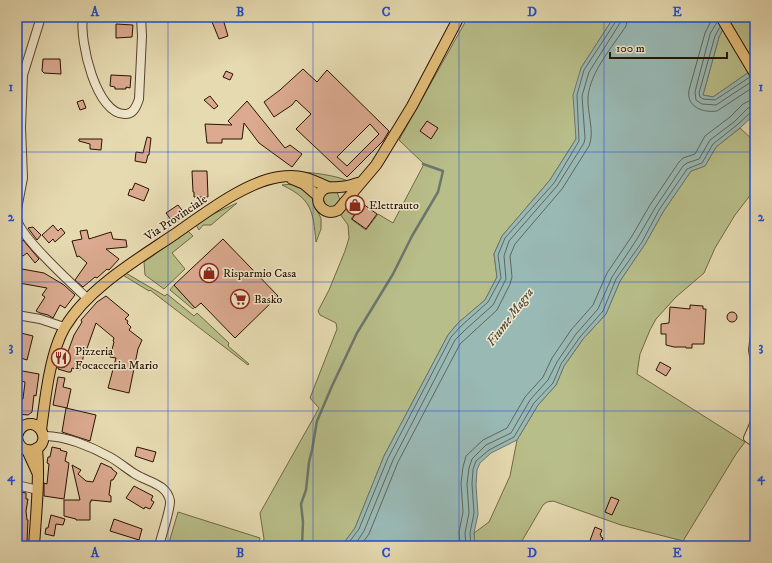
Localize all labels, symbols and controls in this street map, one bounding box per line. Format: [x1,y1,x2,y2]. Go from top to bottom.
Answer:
text: A [90,4,100,20]
text: B [236,4,244,20]
text: C [382,4,391,20]
text: D [527,4,537,20]
text: E [672,4,682,20]
scale bar [610,34,727,60]
text: 100 m [616,41,645,56]
text: 1 [9,79,14,95]
text: 1 [759,79,764,95]
street label: Via Provinciale [141,192,210,245]
shop icon: Elettrauto [344,194,366,216]
place label: Elettrauto [369,198,419,213]
text: 2 [8,209,15,225]
text: 2 [758,209,765,225]
shop icon: Risparmio Casa [198,262,220,284]
place label: Risparmio Casa [223,266,297,281]
water label: Fiume Magra [483,285,537,349]
supermarket icon: Basko [229,288,251,310]
place label: Basko [254,292,283,307]
text: 3 [9,339,14,355]
text: 3 [759,339,764,355]
place label: Pizzeria Focacceria Mario [75,344,158,373]
restaurant icon: Pizzeria Focacceria Mario [50,347,72,369]
text: 4 [6,469,15,486]
text: 4 [756,469,765,486]
text: A [90,545,100,561]
text: B [236,545,244,561]
text: C [382,545,391,561]
text: D [527,545,537,561]
text: E [672,545,682,561]

